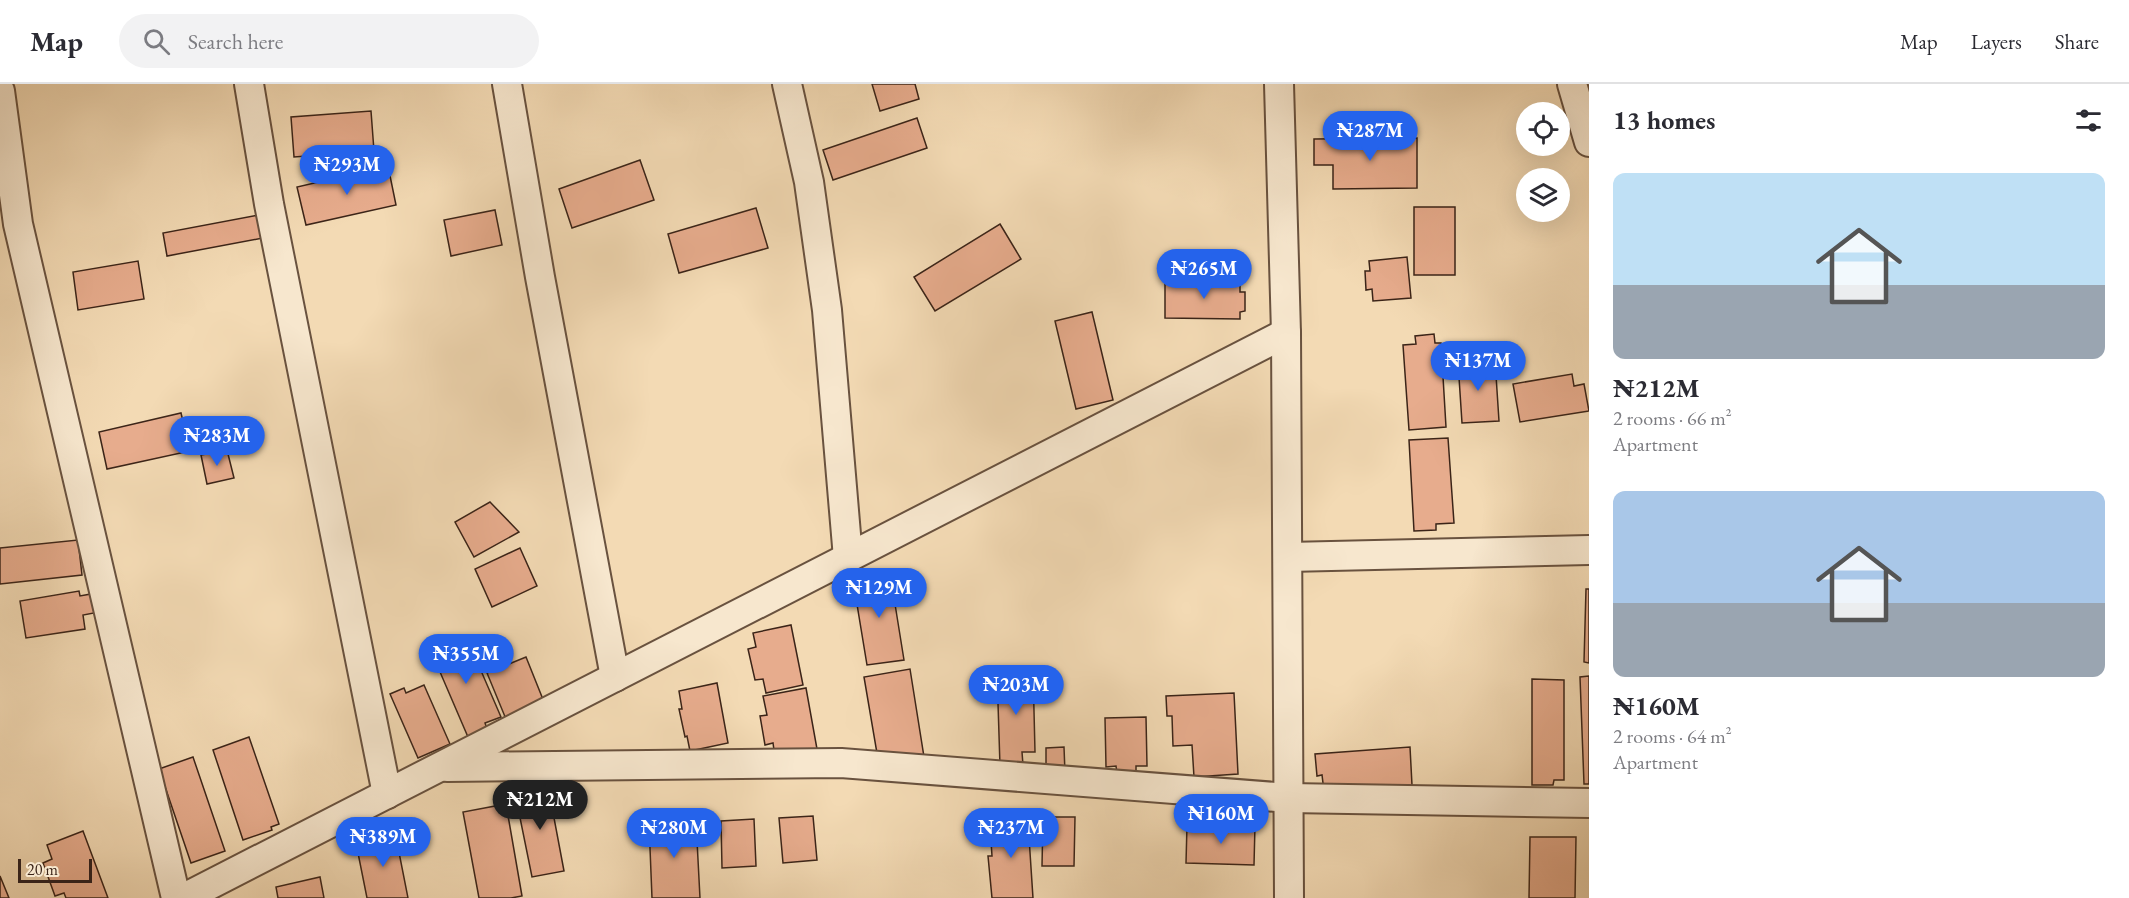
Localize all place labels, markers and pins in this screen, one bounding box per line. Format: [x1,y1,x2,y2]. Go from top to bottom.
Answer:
pin: ₦287M [1328,111,1412,162]
pin: ₦293M [305,145,389,196]
pin: ₦265M [1162,249,1246,300]
pin: ₦137M [1436,341,1520,392]
pin: ₦283M [175,416,259,467]
pin: ₦129M [837,568,921,619]
pin: ₦355M [424,634,508,685]
pin: ₦203M [974,665,1058,716]
pin: ₦212M [498,780,582,831]
pin: ₦160M [1179,794,1263,845]
pin: ₦280M [632,808,716,859]
pin: ₦237M [969,808,1053,859]
pin: ₦389M [341,817,425,868]

